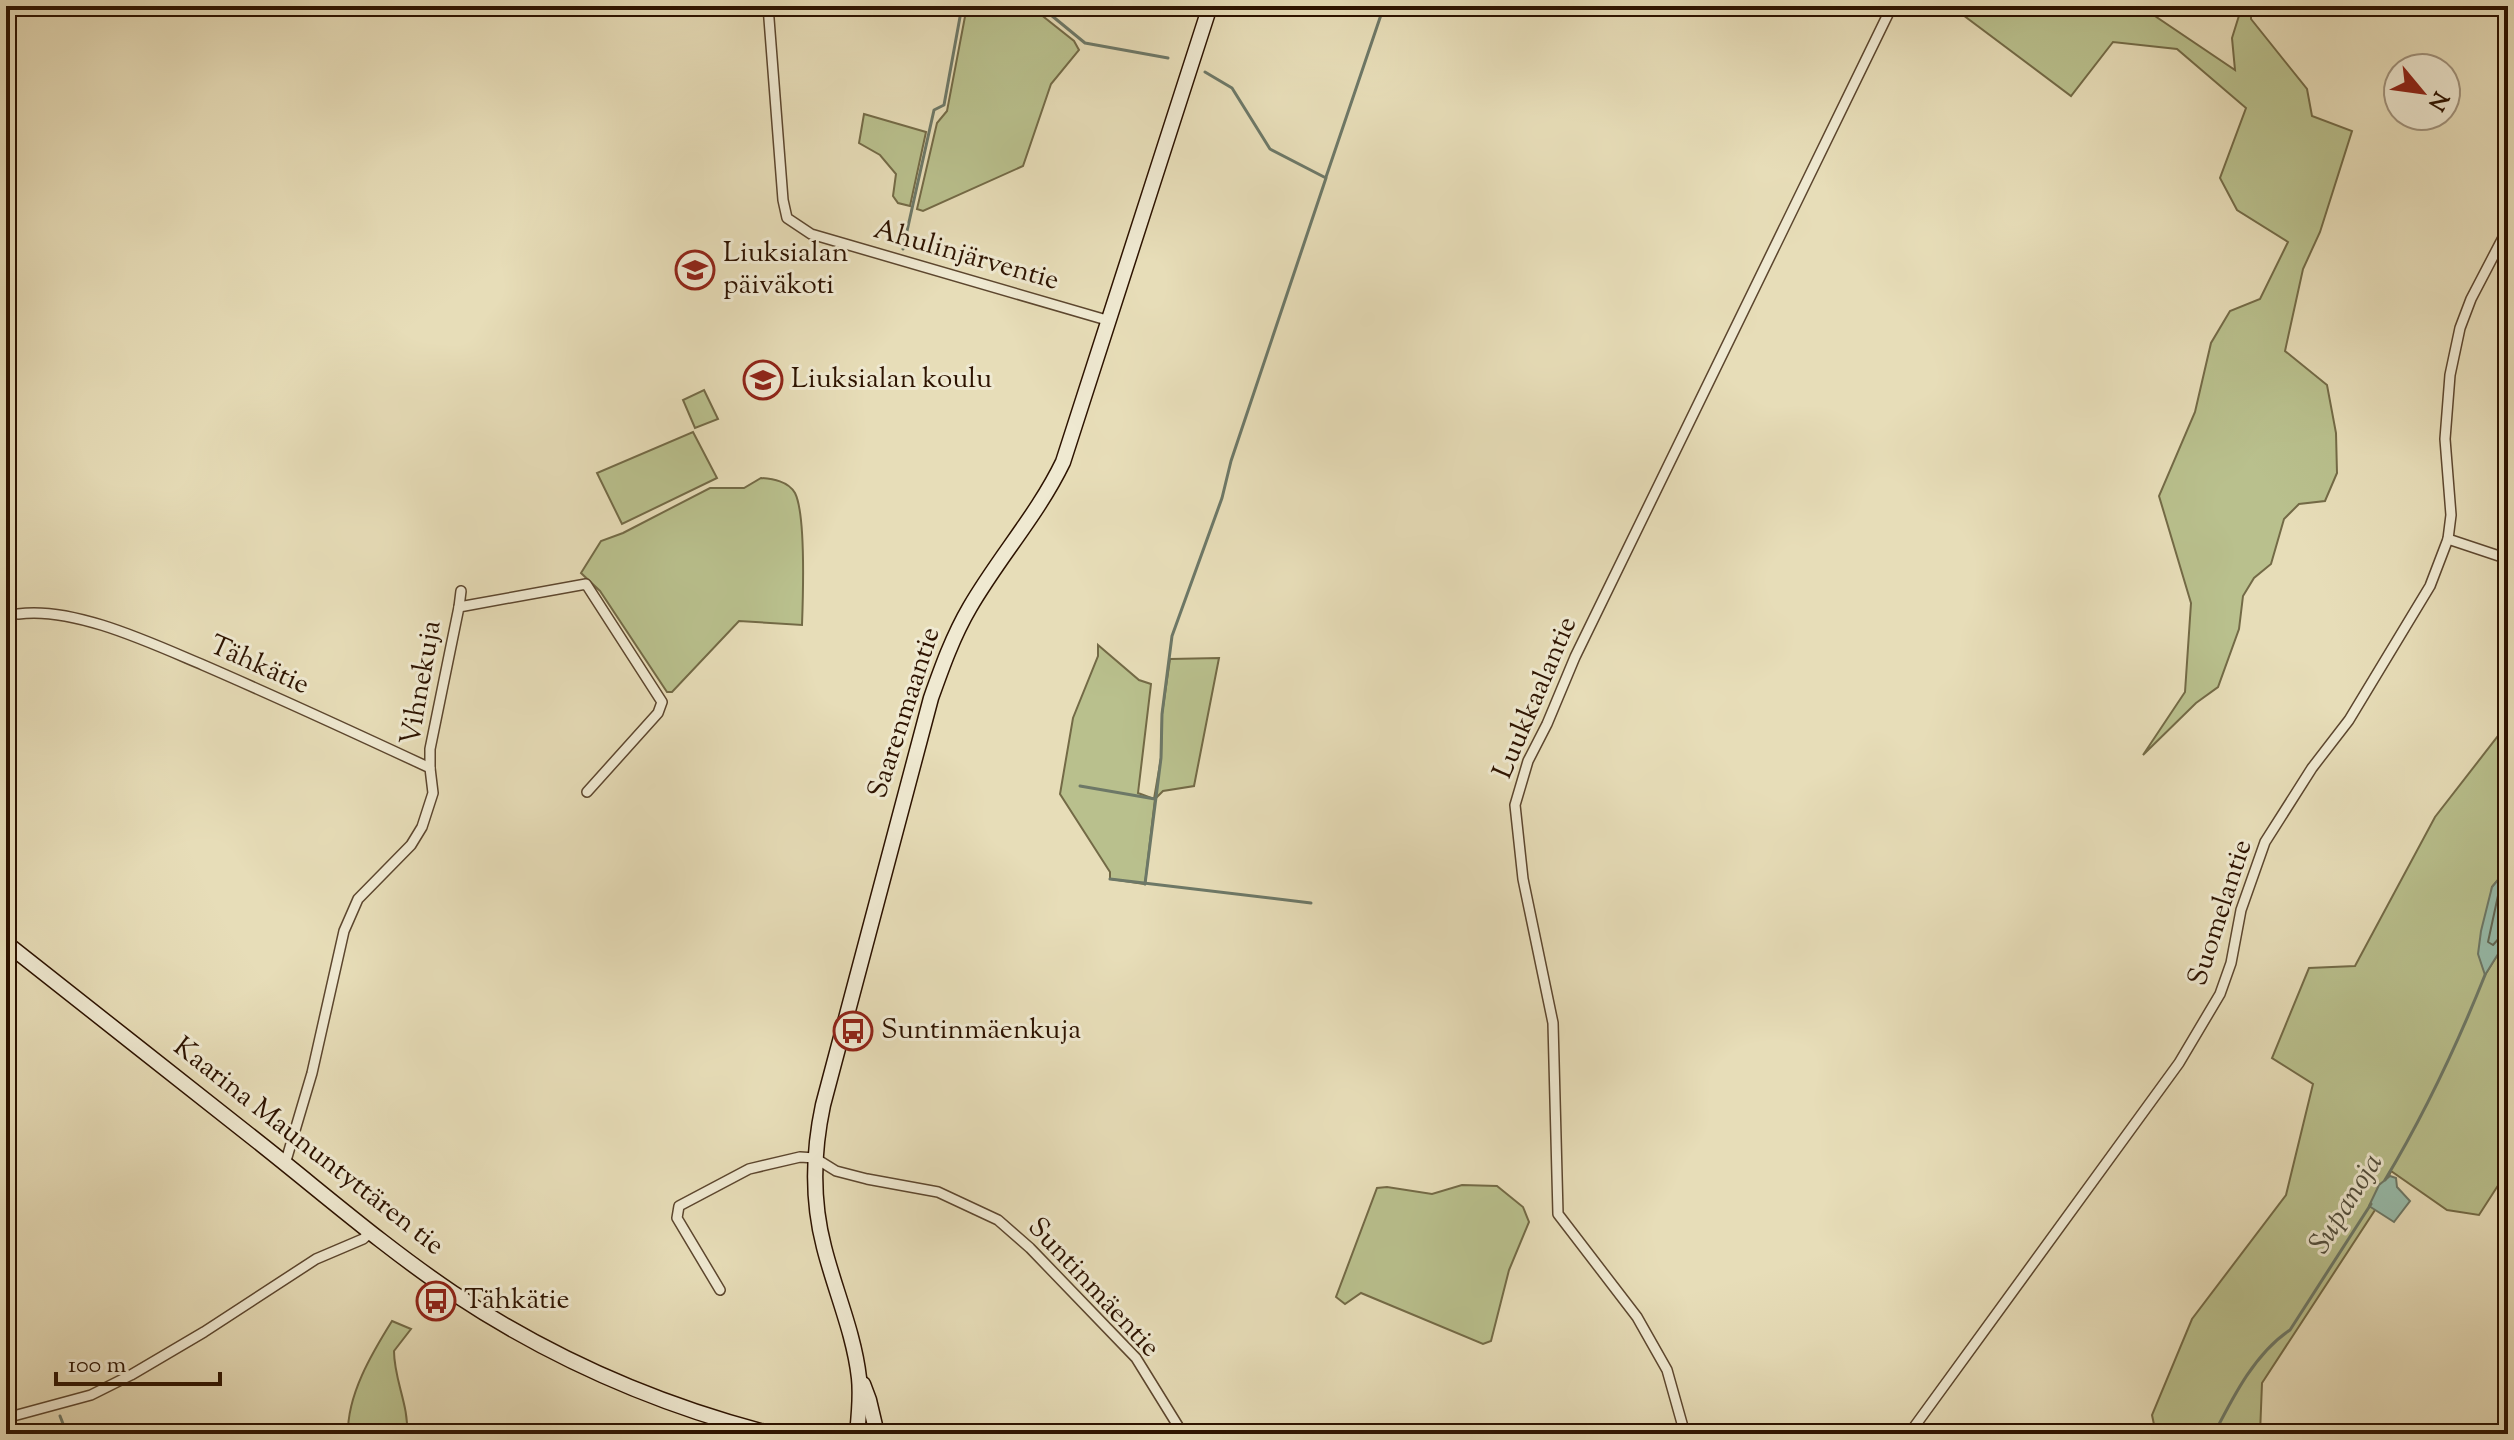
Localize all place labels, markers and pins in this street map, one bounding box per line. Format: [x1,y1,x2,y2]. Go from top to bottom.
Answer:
place label: Liuksialan päiväkoti [723,234,848,306]
school or university icon: Liuksialan päiväkoti [674,249,716,291]
school or university icon: Liuksialan koulu [742,359,784,401]
place label: Liuksialan koulu [791,360,992,400]
bus stop icon: Suntinmäenkuja [832,1010,874,1052]
place label: Suntinmäenkuja [881,1011,1081,1051]
bus stop icon: Tähkätie [415,1280,457,1322]
place label: Tähkätie [464,1281,570,1321]

